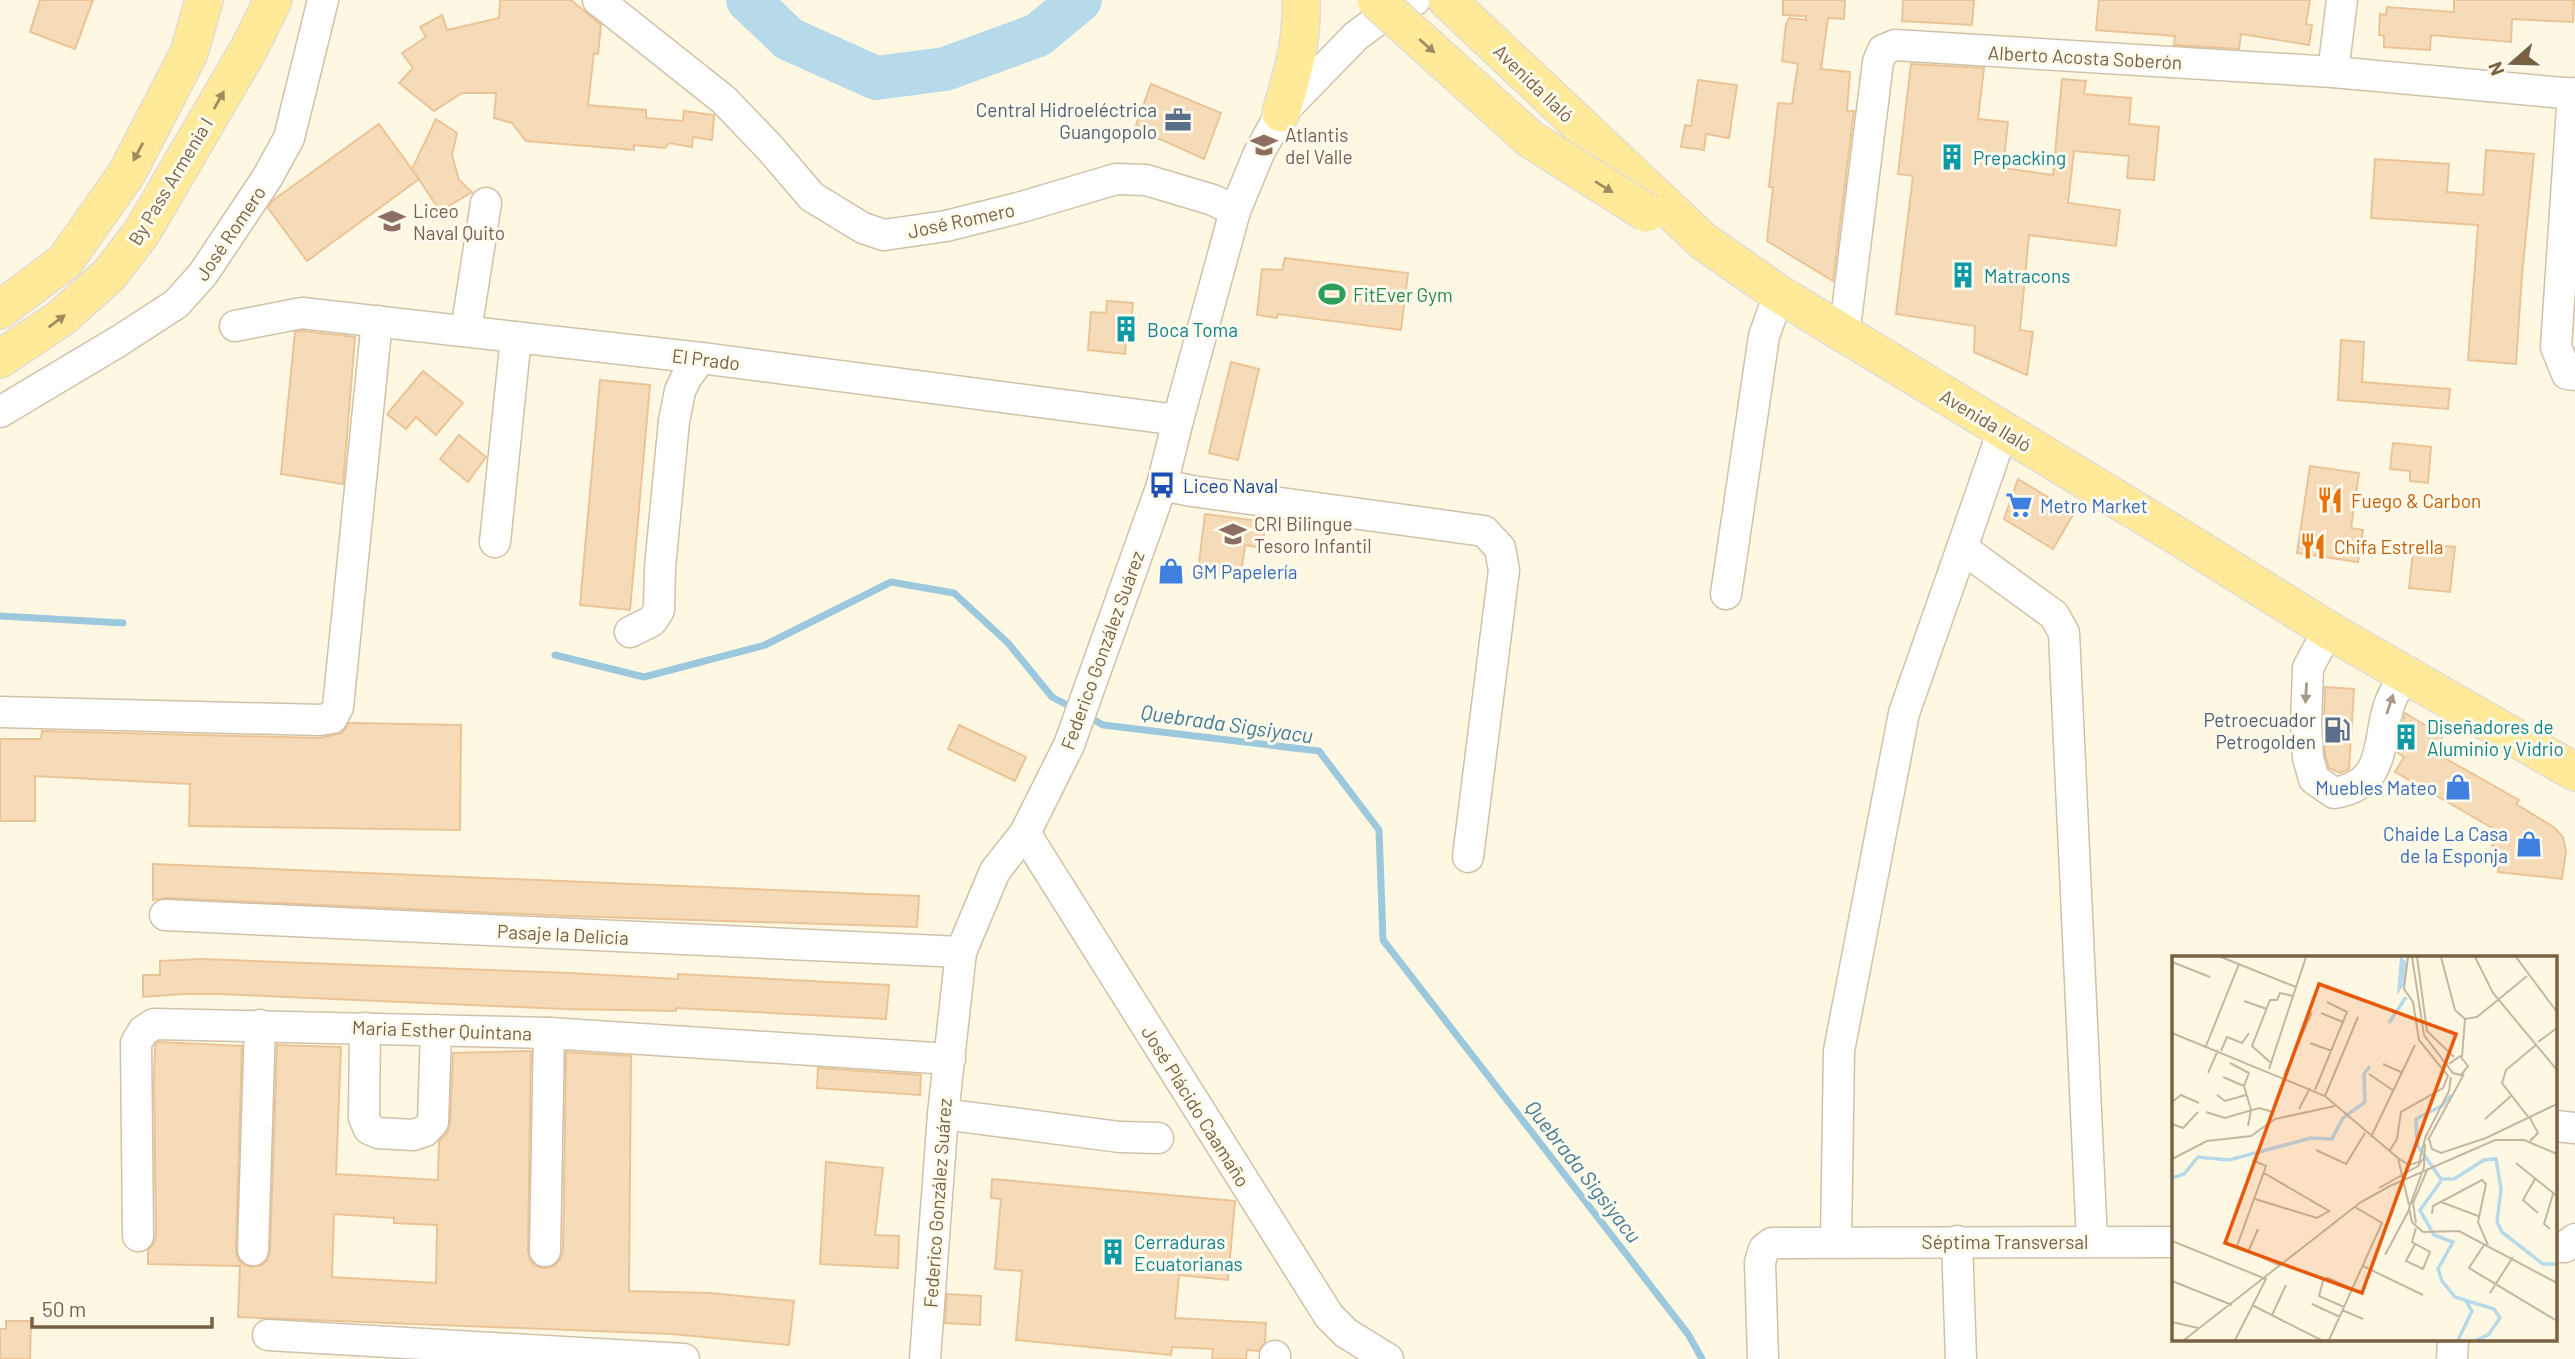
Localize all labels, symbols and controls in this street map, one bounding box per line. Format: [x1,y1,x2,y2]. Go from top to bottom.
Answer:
north arrow [2477,28,2547,98]
one-way arrow [1418,38,1436,54]
street label: Avenida Ilaló [1489,39,1579,127]
street label: Alberto Acosta Soberón [1987,40,2183,74]
text: N [2483,59,2509,79]
one-way arrow [213,90,225,110]
place label: Central Hidroeléctrica Guangopolo [976,98,1157,143]
office icon: Central Hidroeléctrica Guangopolo [1163,105,1193,135]
street label: By Pass Armenia I [123,113,217,249]
place label: Atlantis del Valle [1285,123,1353,168]
school or university icon: Atlantis del Valle [1249,130,1279,160]
one-way arrow [132,142,144,161]
building icon: Prepacking [1937,142,1967,172]
place label: Prepacking [1973,146,2066,169]
street label: José Romero [190,181,270,285]
one-way arrow [1595,181,1614,194]
street label: José Romero [905,197,1017,243]
place label: Liceo Naval Quito [413,199,505,244]
school or university icon: Liceo Naval Quito [377,206,407,236]
building icon: Matracons [1948,260,1978,290]
place label: Matracons [1984,264,2070,287]
sports icon: FitEver Gym [1317,279,1347,309]
place label: FitEver Gym [1353,283,1453,306]
one-way arrow [47,313,65,328]
building icon: Boca Toma [1111,314,1141,344]
place label: Boca Toma [1147,318,1238,341]
street label: El Prado [671,343,741,375]
street label: Avenida Ilaló [1936,384,2036,456]
bus stop icon: Liceo Naval [1147,470,1177,500]
place label: Liceo Naval [1183,474,1278,497]
restaurant icon: Fuego & Carbon [2315,485,2345,515]
place label: Fuego & Carbon [2351,489,2481,512]
supermarket icon: Metro Market [2004,490,2034,520]
place label: Metro Market [2040,494,2148,517]
place label: CRI Bilingue Tesoro Infantil [1254,512,1372,557]
school or university icon: CRI Bilingue Tesoro Infantil [1218,519,1248,549]
restaurant icon: Chifa Estrella [2298,531,2328,561]
place label: Chifa Estrella [2334,535,2443,558]
street label: Federico González Suárez [1055,547,1149,753]
shop icon: GM Papelería [1156,556,1186,586]
place label: GM Papelería [1192,560,1298,583]
one-way arrow [2301,682,2312,704]
one-way arrow [2385,694,2395,715]
water label: Quebrada Sigsiyacu [1139,699,1315,747]
place label: Petroecuador Petrogolden [2203,708,2316,753]
fuel station icon: Petroecuador Petrogolden [2322,715,2352,745]
place label: Diseñadores de Aluminio y Vidrio [2427,715,2564,760]
building icon: Diseñadores de Aluminio y Vidrio [2391,722,2421,752]
shop icon: Muebles Mateo [2443,772,2473,802]
place label: Muebles Mateo [2315,776,2437,799]
place label: Chaide La Casa de la Esponja [2383,822,2508,867]
shop icon: Chaide La Casa de la Esponja [2514,829,2544,859]
street label: Pasaje la Delicia [497,919,629,949]
inset map [2172,956,2558,1342]
street label: Maria Esther Quintana [352,1015,532,1045]
street label: José Plácido Caamaño [1137,1021,1255,1191]
water label: Quebrada Sigsiyacu [1521,1095,1647,1247]
street label: Federico González Suárez [918,1098,956,1308]
place label: Cerraduras Ecuatorianas [1134,1230,1243,1275]
street label: Séptima Transversal [1922,1230,2088,1253]
building icon: Cerraduras Ecuatorianas [1098,1237,1128,1267]
scale bar [32,1286,212,1330]
text: 50 m [42,1296,86,1321]

